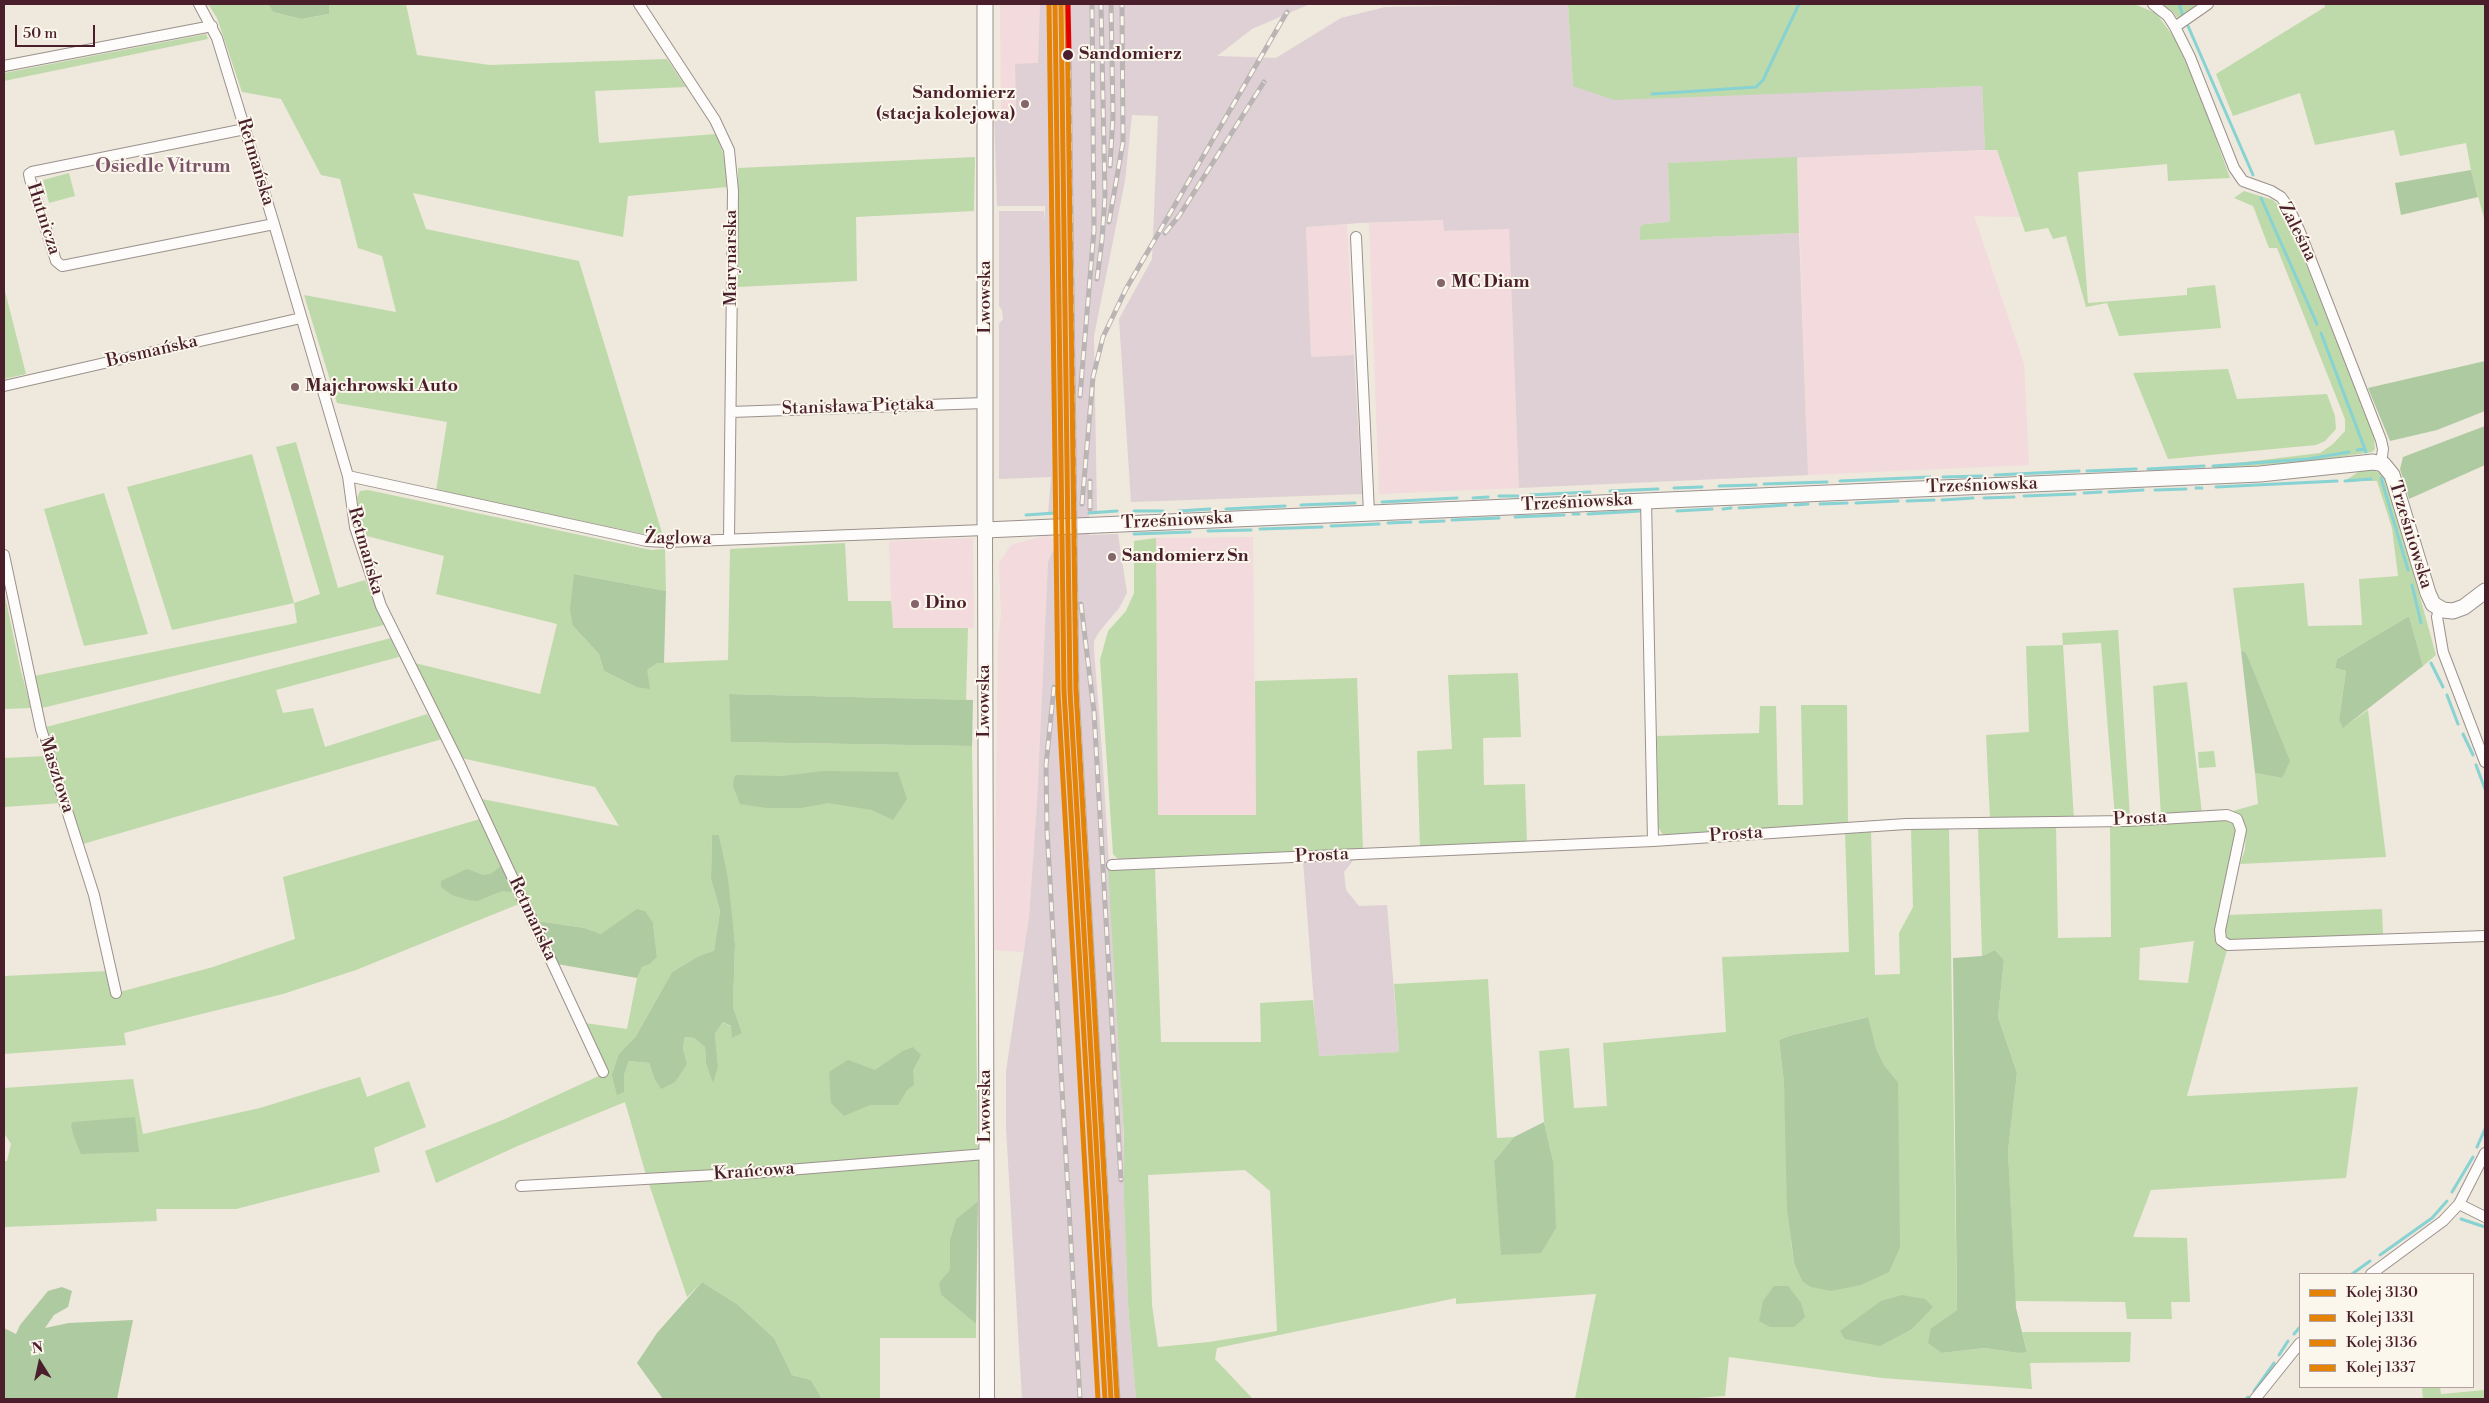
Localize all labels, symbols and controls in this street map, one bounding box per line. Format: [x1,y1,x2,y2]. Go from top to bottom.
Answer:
scale bar [18,15,98,47]
text: 50 m [23,24,57,43]
place label: Sandomierz [1079,44,1181,66]
marker: Sandomierz [1061,48,1075,62]
place label: Sandomierz (stacja kolejowa) [876,83,1015,126]
marker: Sandomierz (stacja kolejowa) [1019,98,1031,110]
street label: Retmańska [231,116,279,208]
district label: Osiedle Vitrum [95,156,231,178]
street label: Hutnicza [21,180,65,258]
street label: Zaleśna [2273,199,2321,265]
street label: Marynarska [721,210,743,306]
street label: Lwowska [975,260,997,334]
place label: MC Diam [1451,272,1530,294]
marker: MC Diam [1435,277,1447,289]
street label: Bosmańska [104,331,200,373]
place label: Majchrowski Auto [305,376,458,398]
marker: Majchrowski Auto [289,381,301,393]
street label: Stanisława Piętaka [781,394,935,420]
street label: Trześniowska [1926,473,2038,499]
street label: Trześniowska [2383,479,2437,591]
street label: Trześniowska [1521,489,1633,517]
street label: Retmańska [342,505,388,597]
street label: Trześniowska [1121,507,1233,535]
street label: Żaglowa [644,528,712,550]
place label: Sandomierz Sn [1122,546,1249,568]
marker: Sandomierz Sn [1106,551,1118,563]
place label: Dino [925,593,967,615]
marker: Dino [909,598,921,610]
street label: Lwowska [974,664,996,738]
street label: Masztowa [34,734,78,816]
street label: Prosta [2113,807,2167,831]
street label: Prosta [1708,822,1764,848]
street label: Prosta [1295,844,1349,868]
street label: Retmańska [503,874,561,964]
street label: Lwowska [975,1069,997,1143]
street label: Krańcowa [713,1158,795,1186]
legend [2299,1273,2474,1388]
text: Kolej 3130 [2346,1283,2418,1302]
text: Kolej 1331 [2346,1308,2414,1327]
text: Kolej 3136 [2346,1333,2417,1352]
north arrow [15,1338,65,1388]
text: N [30,1338,44,1358]
text: Kolej 1337 [2346,1358,2416,1377]

